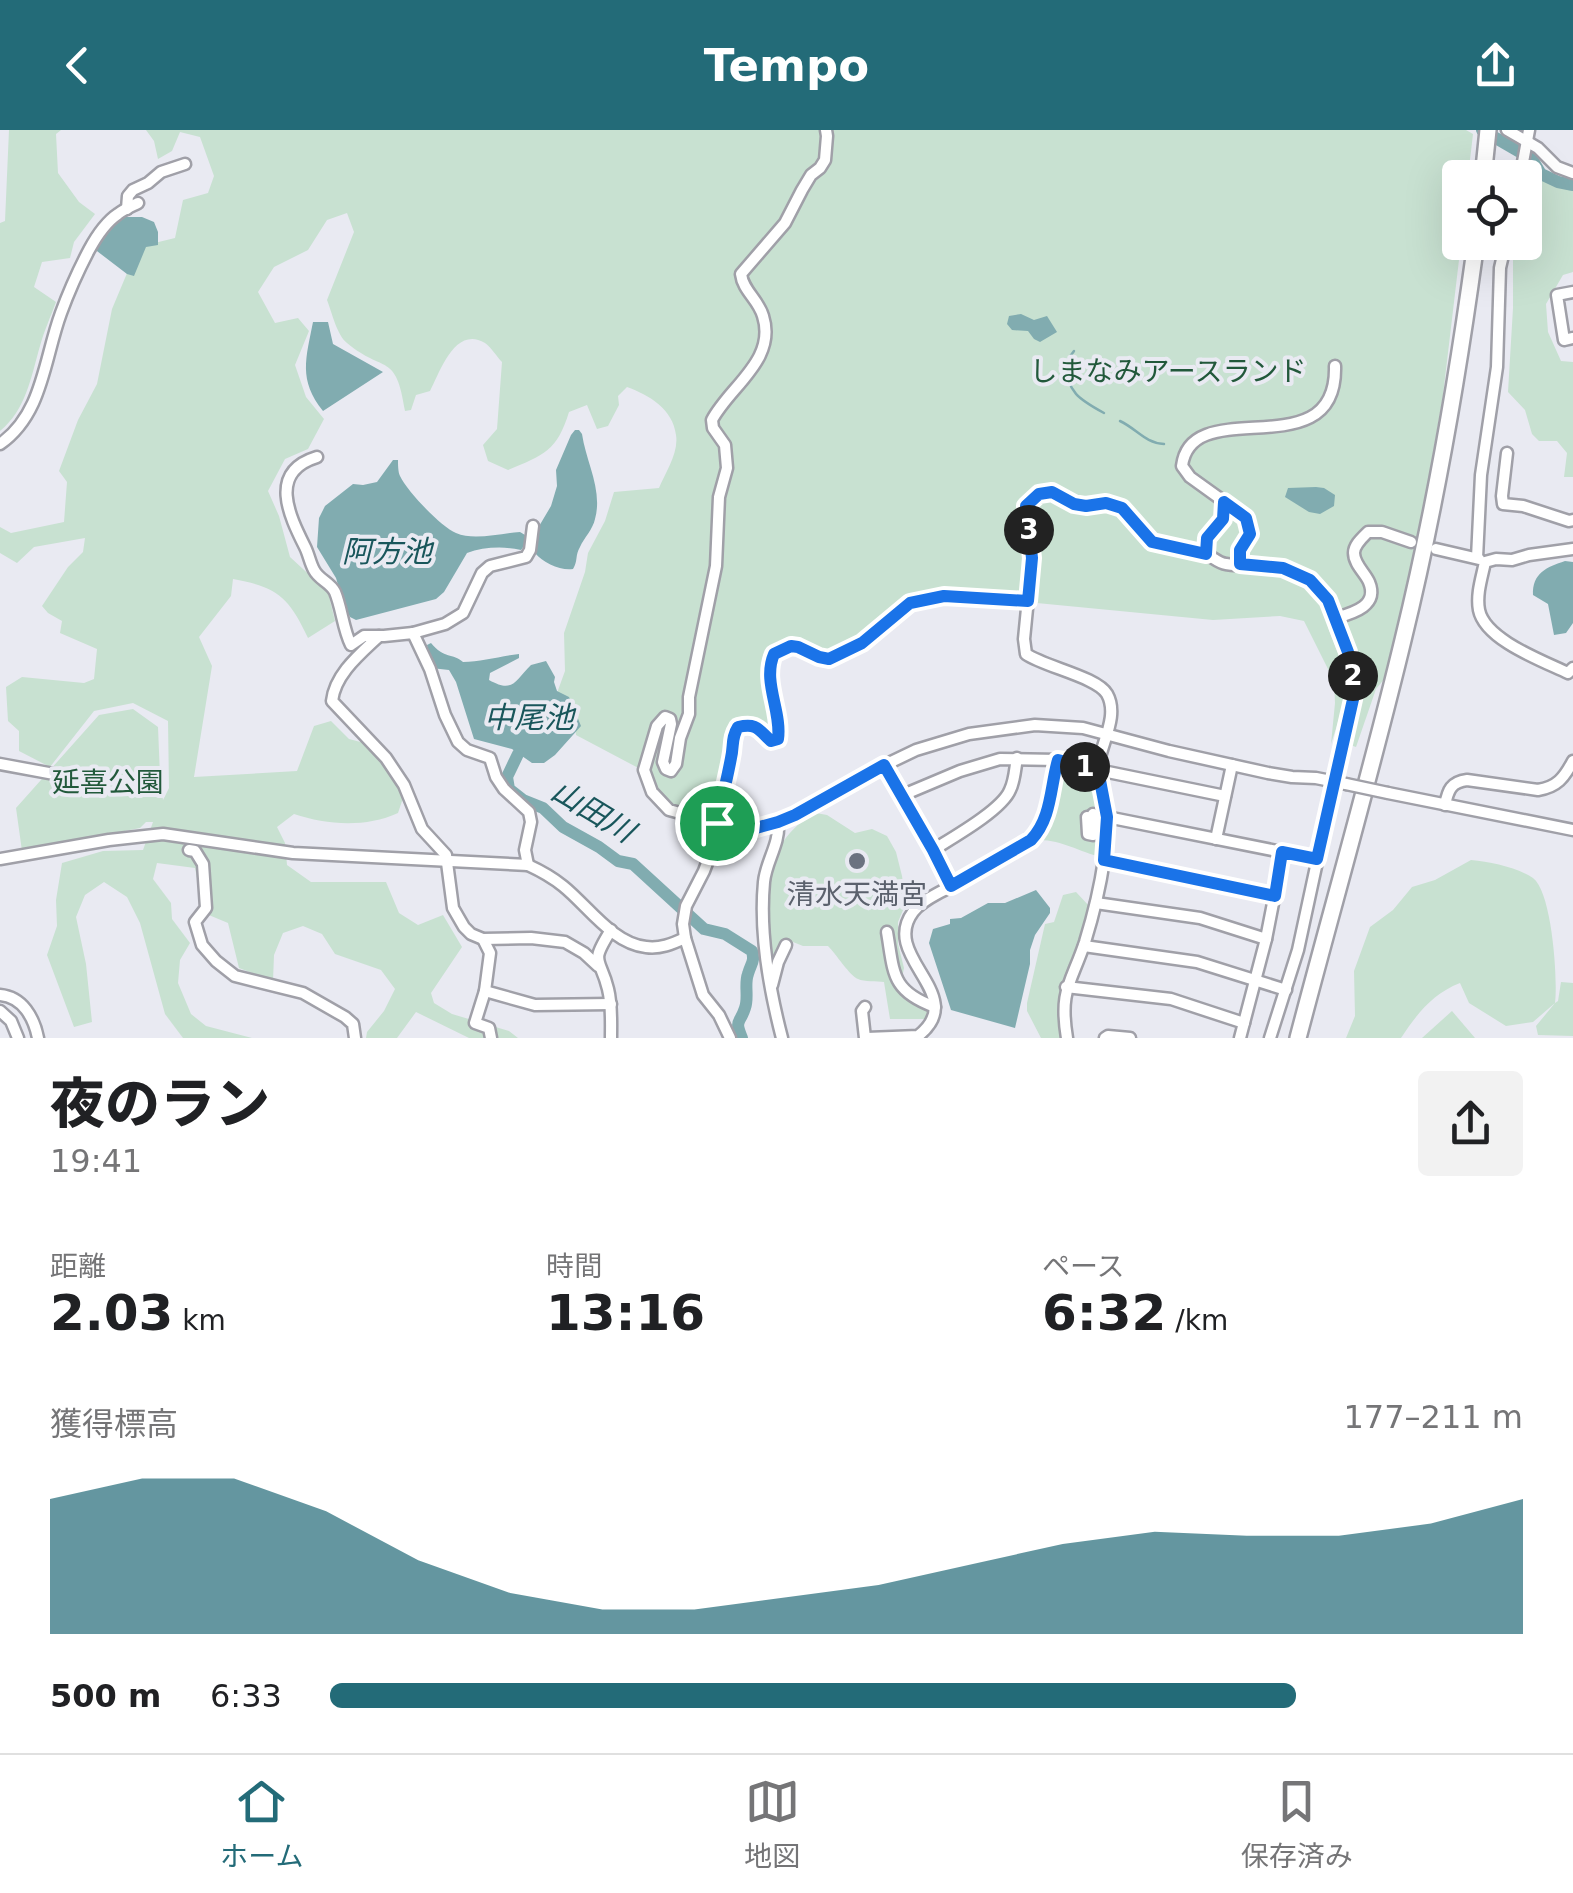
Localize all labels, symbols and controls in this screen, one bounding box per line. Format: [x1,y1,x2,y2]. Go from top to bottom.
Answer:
icon: back [50,38,105,93]
icon: share [1468,38,1523,93]
text: Tempo [704,39,869,92]
map controls [1442,160,1542,260]
button: locate [1442,160,1542,260]
park label: しまなみアースランド [1030,355,1306,388]
pin: 3 [1004,505,1054,555]
text: 3 [1019,513,1039,546]
water label: 阿方池 [342,534,435,569]
pin: 2 [1328,651,1378,701]
text: 2 [1343,659,1363,692]
water label: 中尾池 [484,700,577,735]
pin: 1 [1060,742,1110,792]
text: 1 [1075,750,1095,783]
park label: 延喜公園 [52,766,164,799]
water label: 山田川 [545,773,643,851]
pin [675,781,760,866]
icon: arrive [690,796,745,851]
marker: 清水天満宮 [846,850,868,872]
place label: 清水天満宮 [787,878,927,911]
button: share [1418,1071,1523,1176]
text: 夜のラン [50,1072,270,1136]
text: 19:41 [50,1142,142,1180]
text: 距離 [50,1250,106,1283]
text: 時間 [546,1250,602,1283]
text: ペース [1042,1250,1125,1283]
text: 2.03 [50,1284,173,1342]
text: 13:16 [546,1284,705,1342]
text: 6:32 [1042,1284,1166,1342]
text: km [173,1304,226,1337]
text: /km [1166,1304,1228,1337]
text: 177–211 m [1344,1398,1523,1436]
text: 獲得標高 [50,1405,178,1443]
text: 500 m [50,1677,161,1715]
text: 6:33 [210,1677,282,1715]
tab: ホーム [220,1774,303,1874]
tab: 地図 [744,1774,800,1874]
tab: 保存済み [1241,1774,1353,1874]

